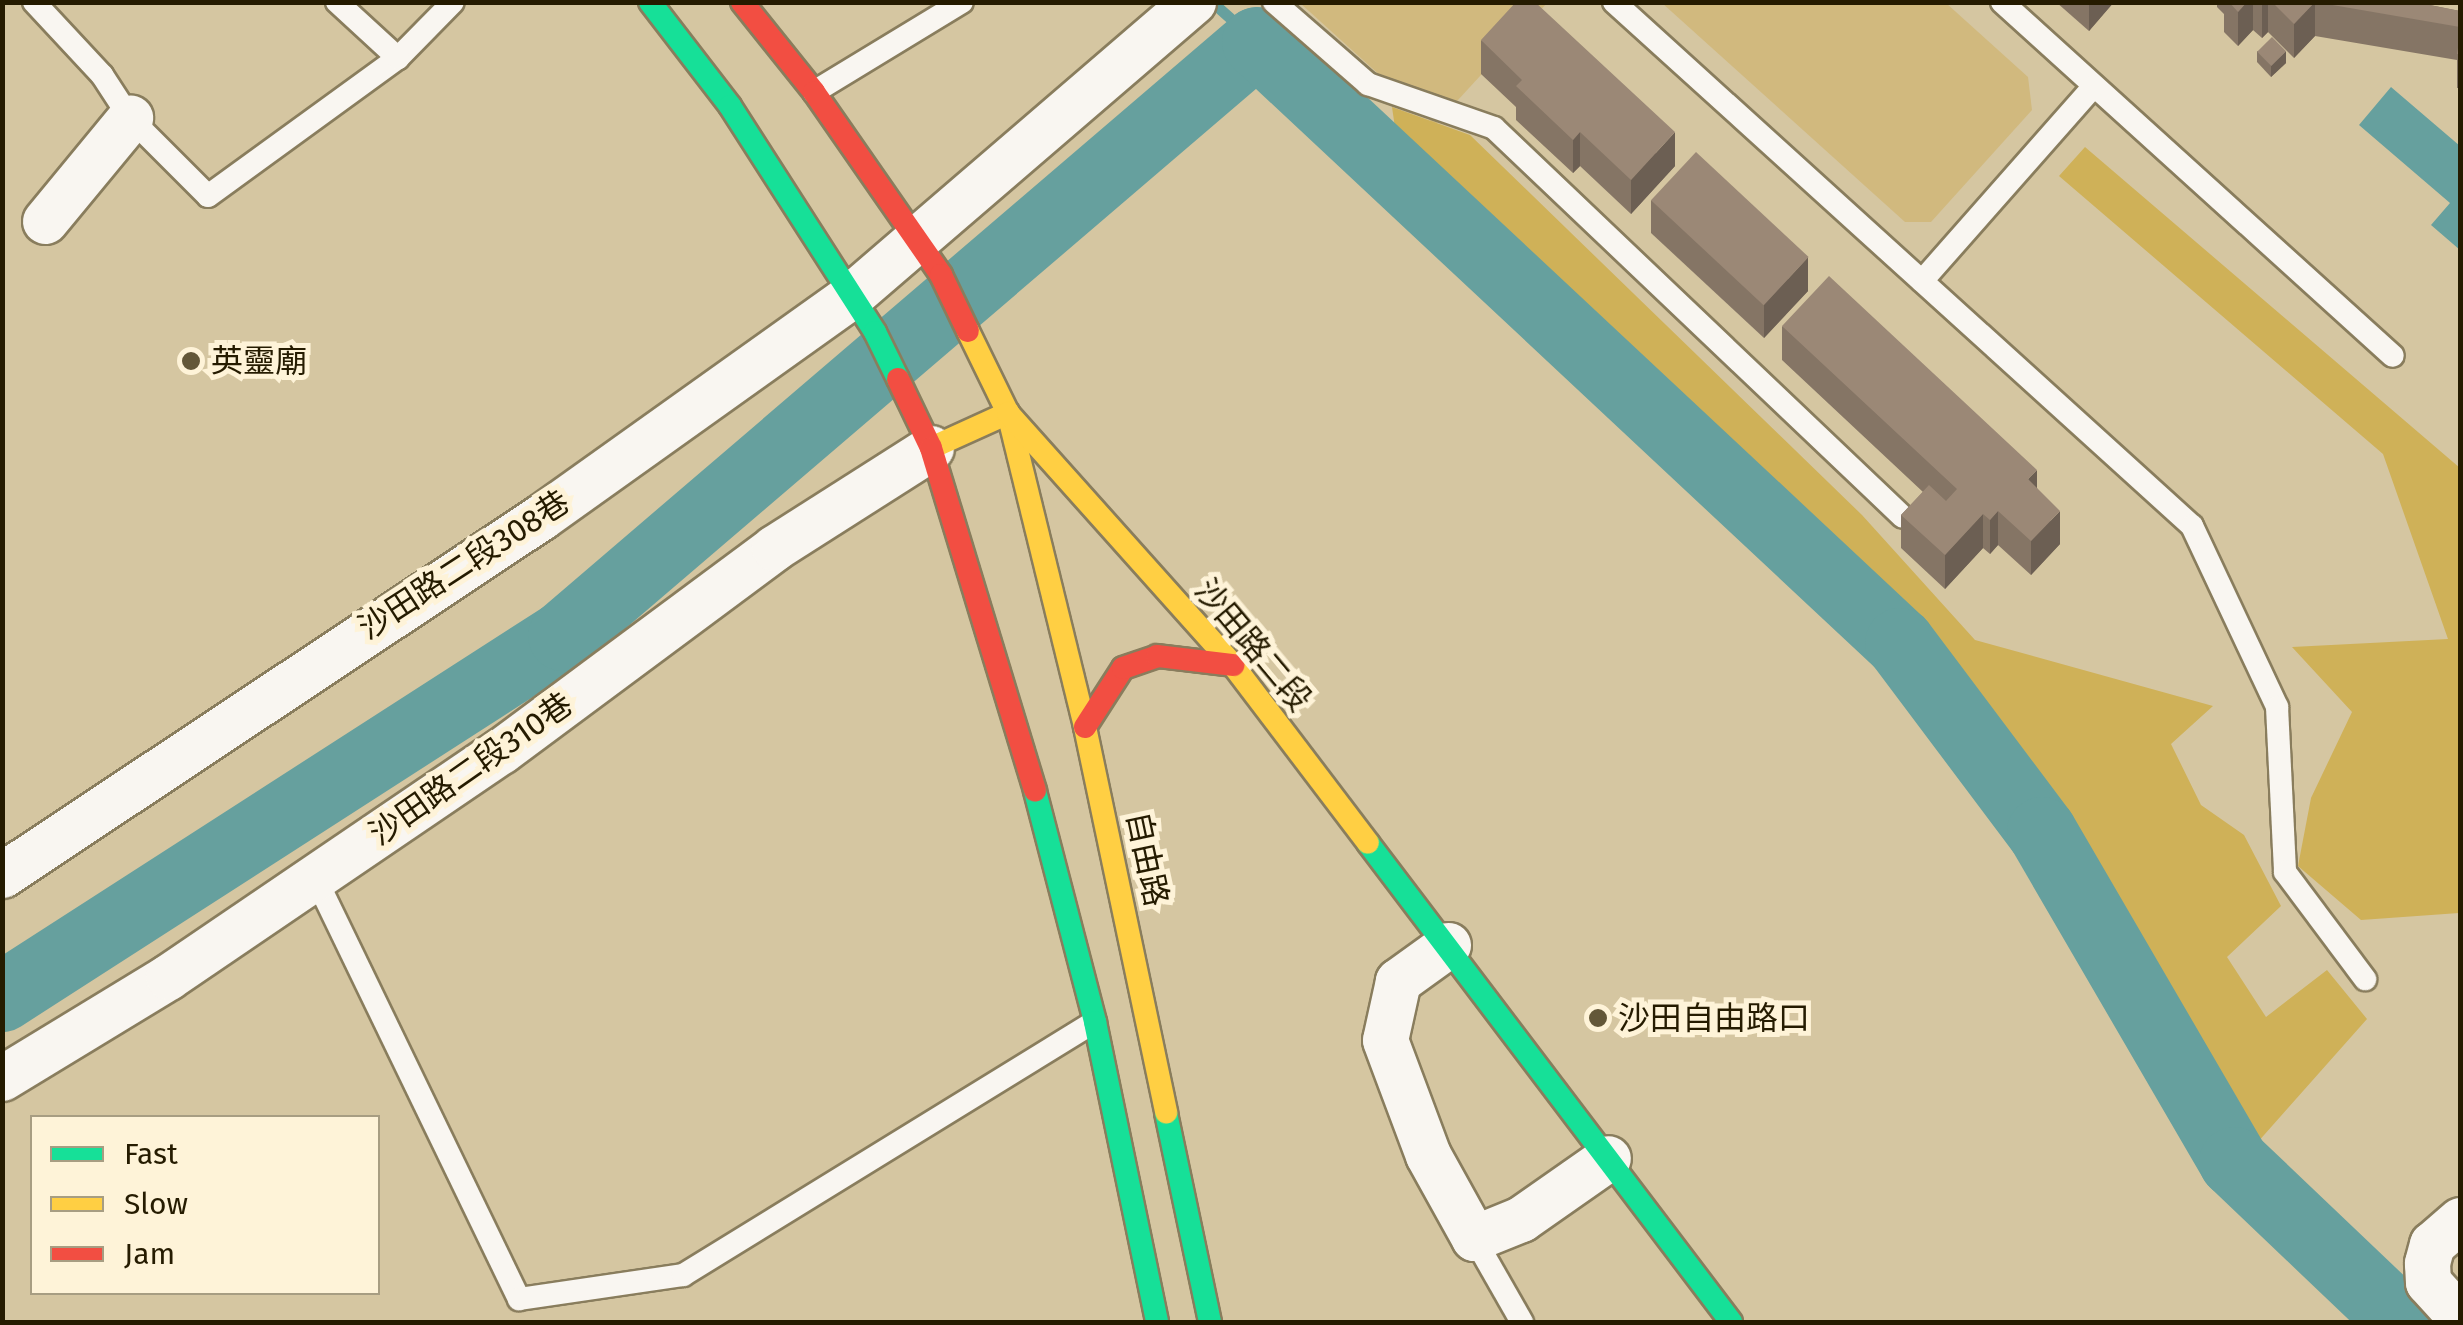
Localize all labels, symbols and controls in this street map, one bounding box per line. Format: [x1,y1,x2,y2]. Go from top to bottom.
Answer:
place label: 英靈廟 [211,342,307,380]
marker: 英靈廟 [180,350,202,372]
street label: 沙田路二段308巷 [351,483,577,647]
street label: 沙田路二段 [1187,571,1319,719]
street label: 沙田路二段310巷 [362,685,580,853]
street label: 自由路 [1118,808,1176,910]
place label: 沙田自由路口 [1618,999,1810,1037]
marker: 沙田自由路口 [1587,1007,1609,1029]
legend [30,1115,380,1295]
text: Fast [124,1136,178,1172]
text: Slow [124,1186,188,1222]
text: Jam [124,1236,175,1272]

